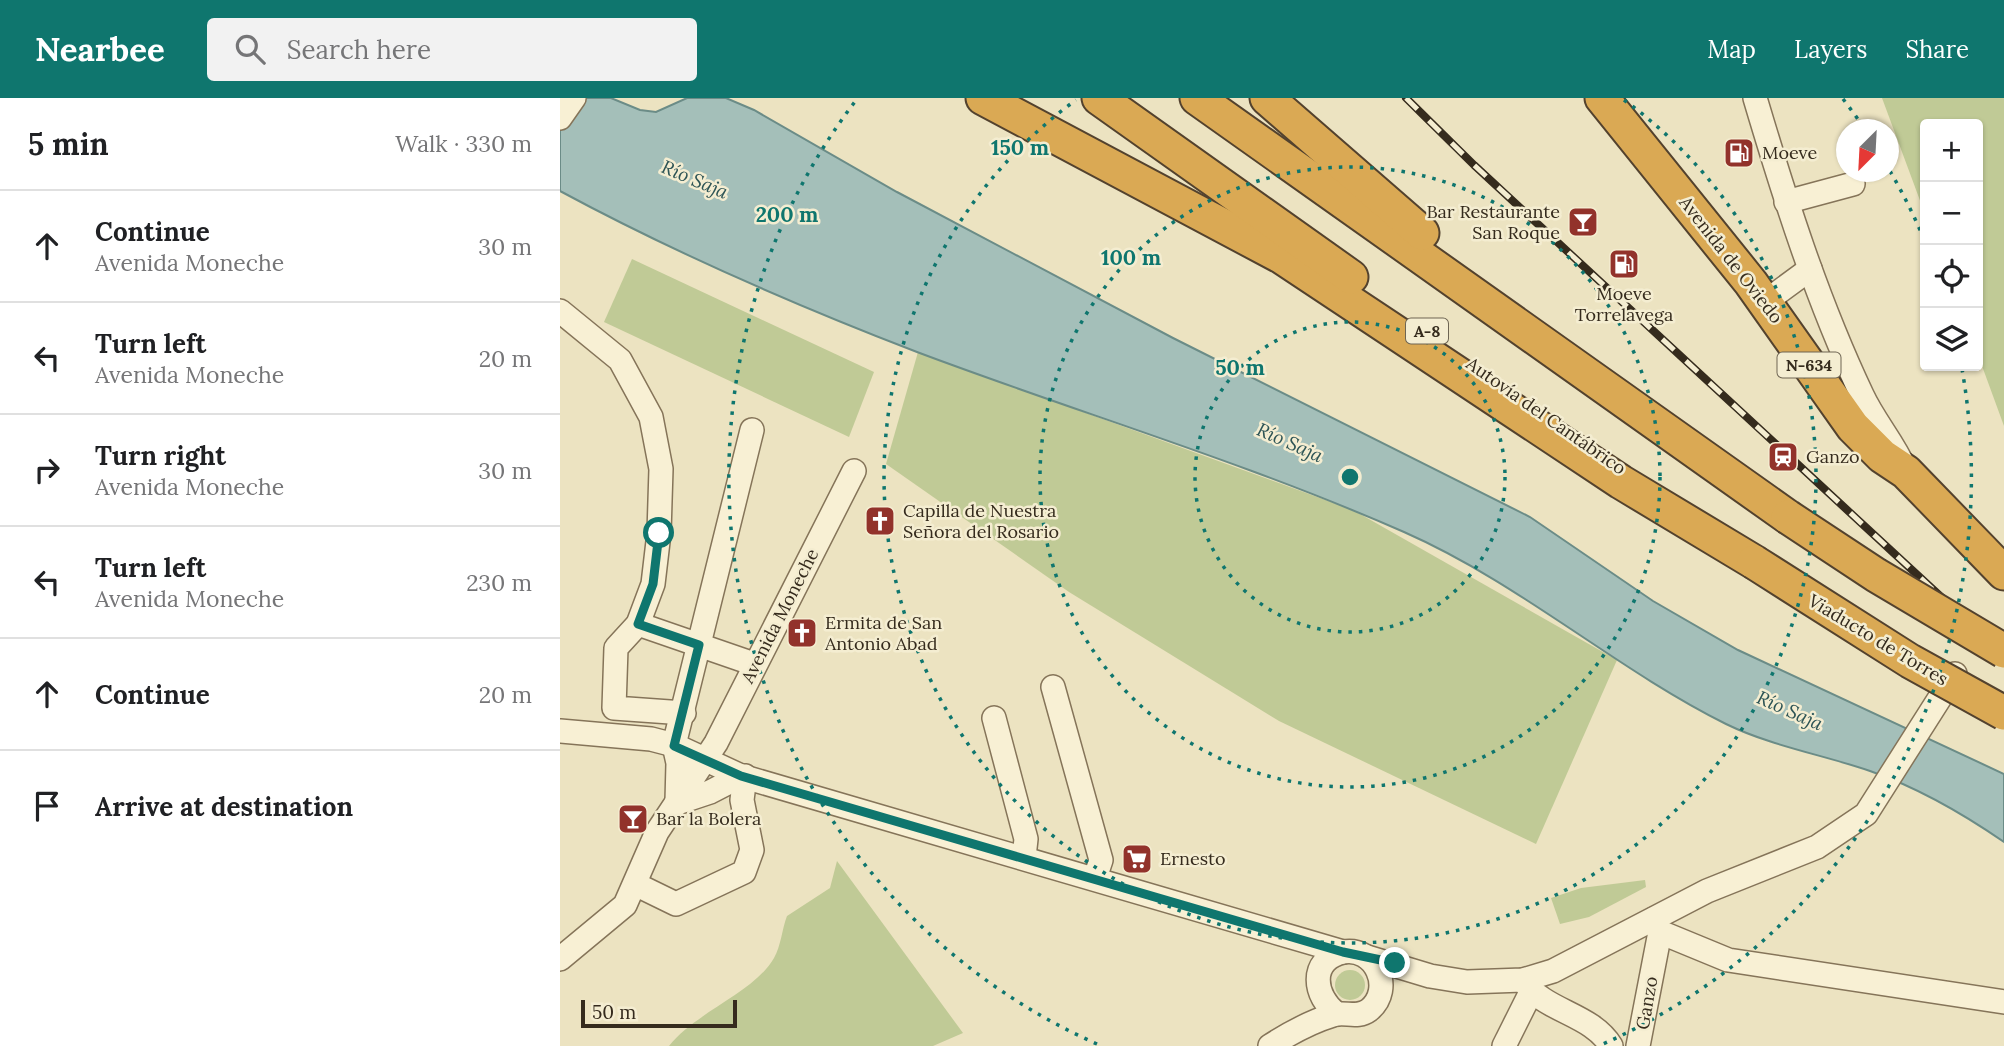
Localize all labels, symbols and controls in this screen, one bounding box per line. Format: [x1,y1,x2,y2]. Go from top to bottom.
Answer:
search box [207,18,697,81]
text: Nearbee [35,28,165,70]
icon: search [231,30,269,68]
text: Search here [287,33,431,66]
text: Map [1707,34,1756,65]
text: Layers [1794,34,1867,65]
text: Share [1905,34,1969,65]
north arrow [1836,119,1899,182]
map controls [1920,119,1983,371]
button: + [1920,119,1983,182]
text: 5 min [28,125,109,163]
text: Walk · 330 m [395,129,532,158]
text: 150 m [991,134,1049,161]
fuel station icon: Moeve [1722,136,1756,170]
place label: Moeve [1762,141,1818,164]
water label: Río Saja [658,154,732,204]
button: − [1920,182,1983,245]
street label: Avenida de Oviedo [1674,191,1788,328]
place label: Bar Restaurante San Roque [1426,200,1560,244]
text: 200 m [756,201,818,228]
bar icon: Bar Restaurante San Roque [1566,205,1600,239]
text: Continue [95,215,210,248]
icon: ahead [28,227,66,265]
text: 30 m [478,232,532,261]
text: 100 m [1101,244,1161,271]
button: locate [1920,245,1983,308]
fuel station icon: Moeve Torrelavega [1607,247,1641,281]
text: Avenida Moneche [95,248,284,277]
place label: Moeve Torrelavega [1575,282,1673,326]
button: layers [1920,308,1983,371]
road number: A-8 [1406,318,1448,344]
text: Turn left [95,327,206,360]
icon: left [28,339,66,377]
text: 20 m [479,344,532,373]
street label: Autovía del Cantábrico [1461,351,1631,479]
road number: N-634 [1778,353,1840,378]
text: 50 m [1215,354,1265,381]
text: Avenida Moneche [95,360,284,389]
water label: Río Saja [1253,417,1327,467]
text: Turn right [95,439,226,472]
station icon: Ganzo [1766,440,1800,474]
place label: Ganzo [1806,445,1860,468]
icon: right [28,451,66,489]
text: 30 m [478,456,532,485]
centre of rings [1338,465,1362,489]
text: Avenida Moneche [95,472,284,501]
place label: Capilla de Nuestra Señora del Rosario [903,499,1059,543]
church icon: Capilla de Nuestra Señora del Rosario [863,504,897,538]
route start [643,517,674,548]
street label: Avenida Moneche [735,544,824,688]
text: Turn left [95,551,206,584]
icon: left [28,563,66,601]
text: 230 m [466,568,532,597]
text: Avenida Moneche [95,584,284,613]
street label: Viaducto de Torres [1803,588,1952,690]
place label: Ermita de San Antonio Abad [824,611,942,655]
church icon: Ermita de San Antonio Abad [785,616,819,650]
icon: ahead [28,675,66,713]
text: Continue [95,678,210,711]
text: 20 m [479,680,532,709]
water label: Río Saja [1753,685,1827,735]
icon: arrive [28,787,66,825]
text: Arrive at destination [95,790,353,823]
bar icon: Bar la Bolera [616,802,650,836]
place label: Bar la Bolera [656,807,761,830]
supermarket icon: Ernesto [1120,842,1154,876]
place label: Ernesto [1160,847,1226,870]
route end [1379,947,1410,978]
street label: Ganzo [1631,975,1662,1031]
scale bar [581,997,737,1029]
text: 50 m [592,1000,636,1024]

